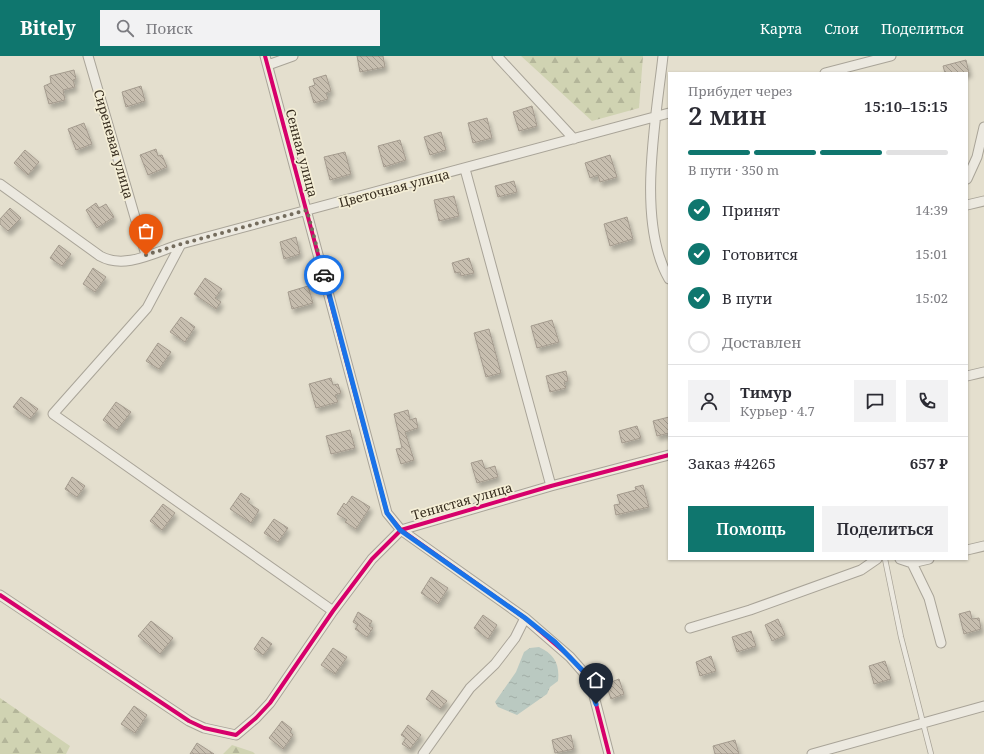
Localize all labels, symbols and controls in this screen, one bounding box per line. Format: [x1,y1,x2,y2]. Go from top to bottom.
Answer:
search box [100,10,380,46]
text: Bitely [20,15,76,41]
icon: search [114,17,136,39]
text: Поиск [146,18,193,38]
text: Карта [760,19,802,38]
text: Слои [824,19,859,38]
text: Поделиться [881,19,964,38]
text: Прибудет через [688,82,792,100]
street label: Сиреневая улица [90,87,138,201]
text: 15:10–15:15 [864,96,948,116]
text: 2 мин [688,97,766,133]
street label: Сенная улица [282,107,322,199]
text: В пути · 350 m [688,161,779,179]
street label: Цветочная улица [337,165,451,211]
icon: check [688,199,710,221]
text: Принят [722,200,780,220]
text: 14:39 [915,201,948,219]
pin [129,214,163,255]
icon: bag [135,220,157,242]
icon: check [688,243,710,265]
text: Готовится [722,244,798,264]
text: 15:01 [915,245,948,263]
courier [304,255,344,295]
icon: car [313,264,335,286]
icon: check [688,287,710,309]
text: В пути [722,288,772,308]
text: 15:02 [915,289,948,307]
text: Доставлен [722,332,801,352]
button: person [688,380,730,422]
button: chat [854,380,896,422]
button: phone [906,380,948,422]
text: Тимур [740,382,792,402]
text: Курьер · 4.7 [740,402,815,420]
text: Заказ #4265 [688,453,776,473]
text: 657 ₽ [910,453,948,473]
street label: Тенистая улица [409,478,515,524]
button: Помощь [688,506,814,552]
button: Поделиться [822,506,948,552]
pin [579,663,613,704]
icon: home [585,669,607,691]

